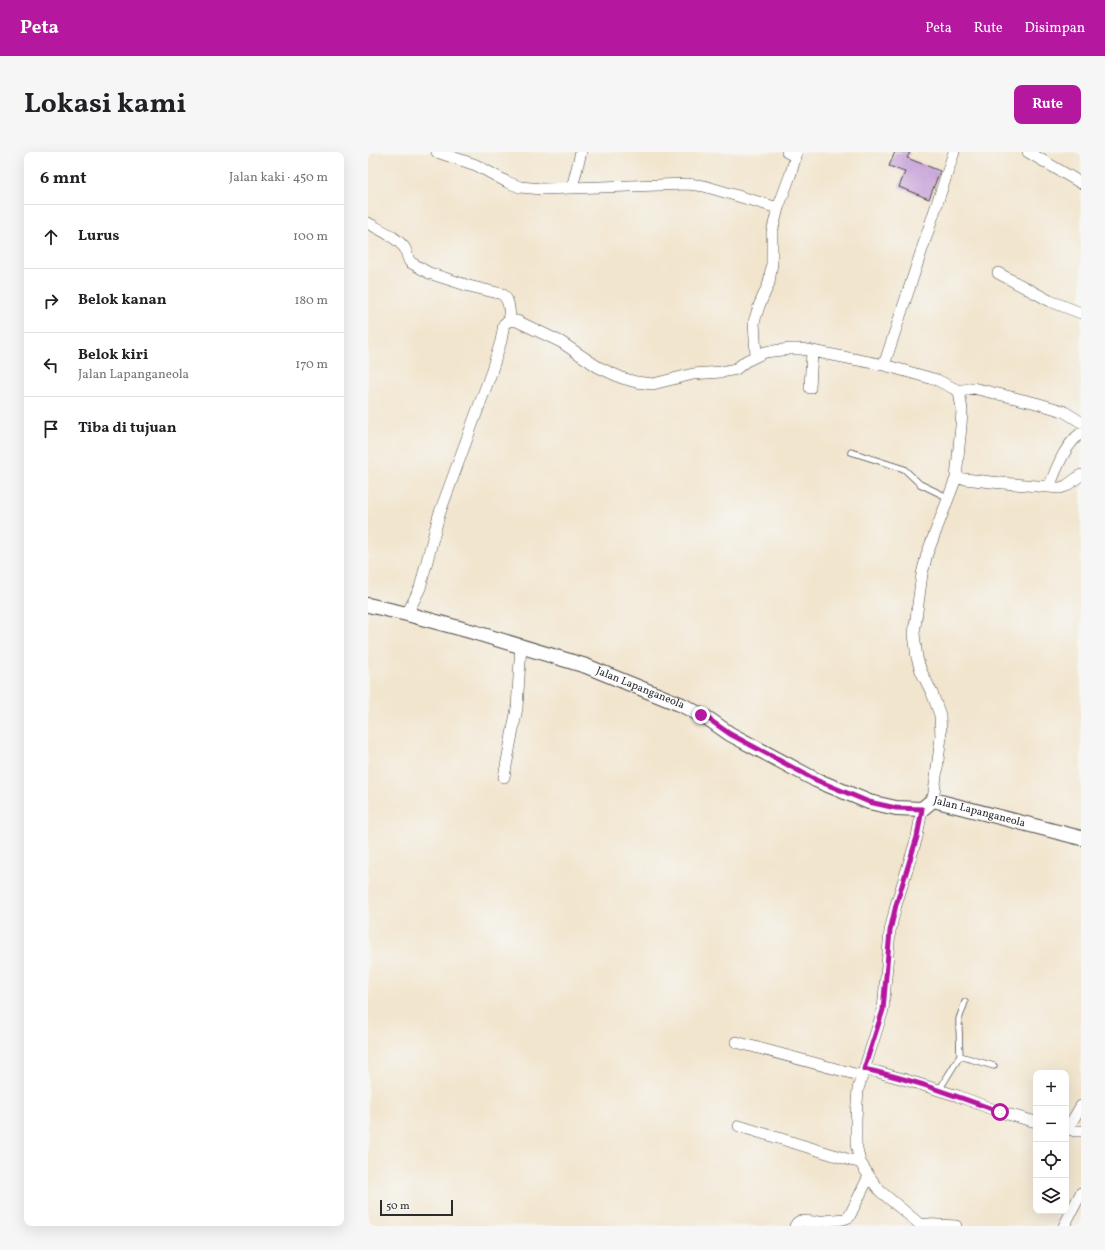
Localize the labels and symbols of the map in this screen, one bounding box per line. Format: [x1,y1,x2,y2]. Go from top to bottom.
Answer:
street label: Jalan Lapanganeola [594,663,687,713]
route end [692,706,710,724]
street label: Jalan Lapanganeola [932,793,1027,831]
route start [991,1103,1009,1121]
scale bar [380,1198,453,1217]

